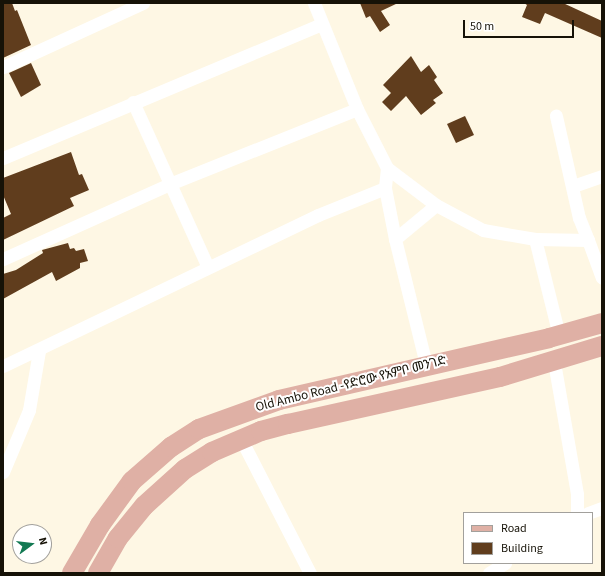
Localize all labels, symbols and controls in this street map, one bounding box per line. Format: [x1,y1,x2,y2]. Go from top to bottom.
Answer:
scale bar [465,12,576,38]
text: 50 m [470,18,494,35]
street label: Old Ambo Road -የድሮው የአምቦ መንገድ [254,353,448,415]
legend [463,512,593,564]
text: Road [501,520,527,537]
north arrow [12,524,52,564]
text: N [35,536,51,546]
text: Building [501,540,543,557]

